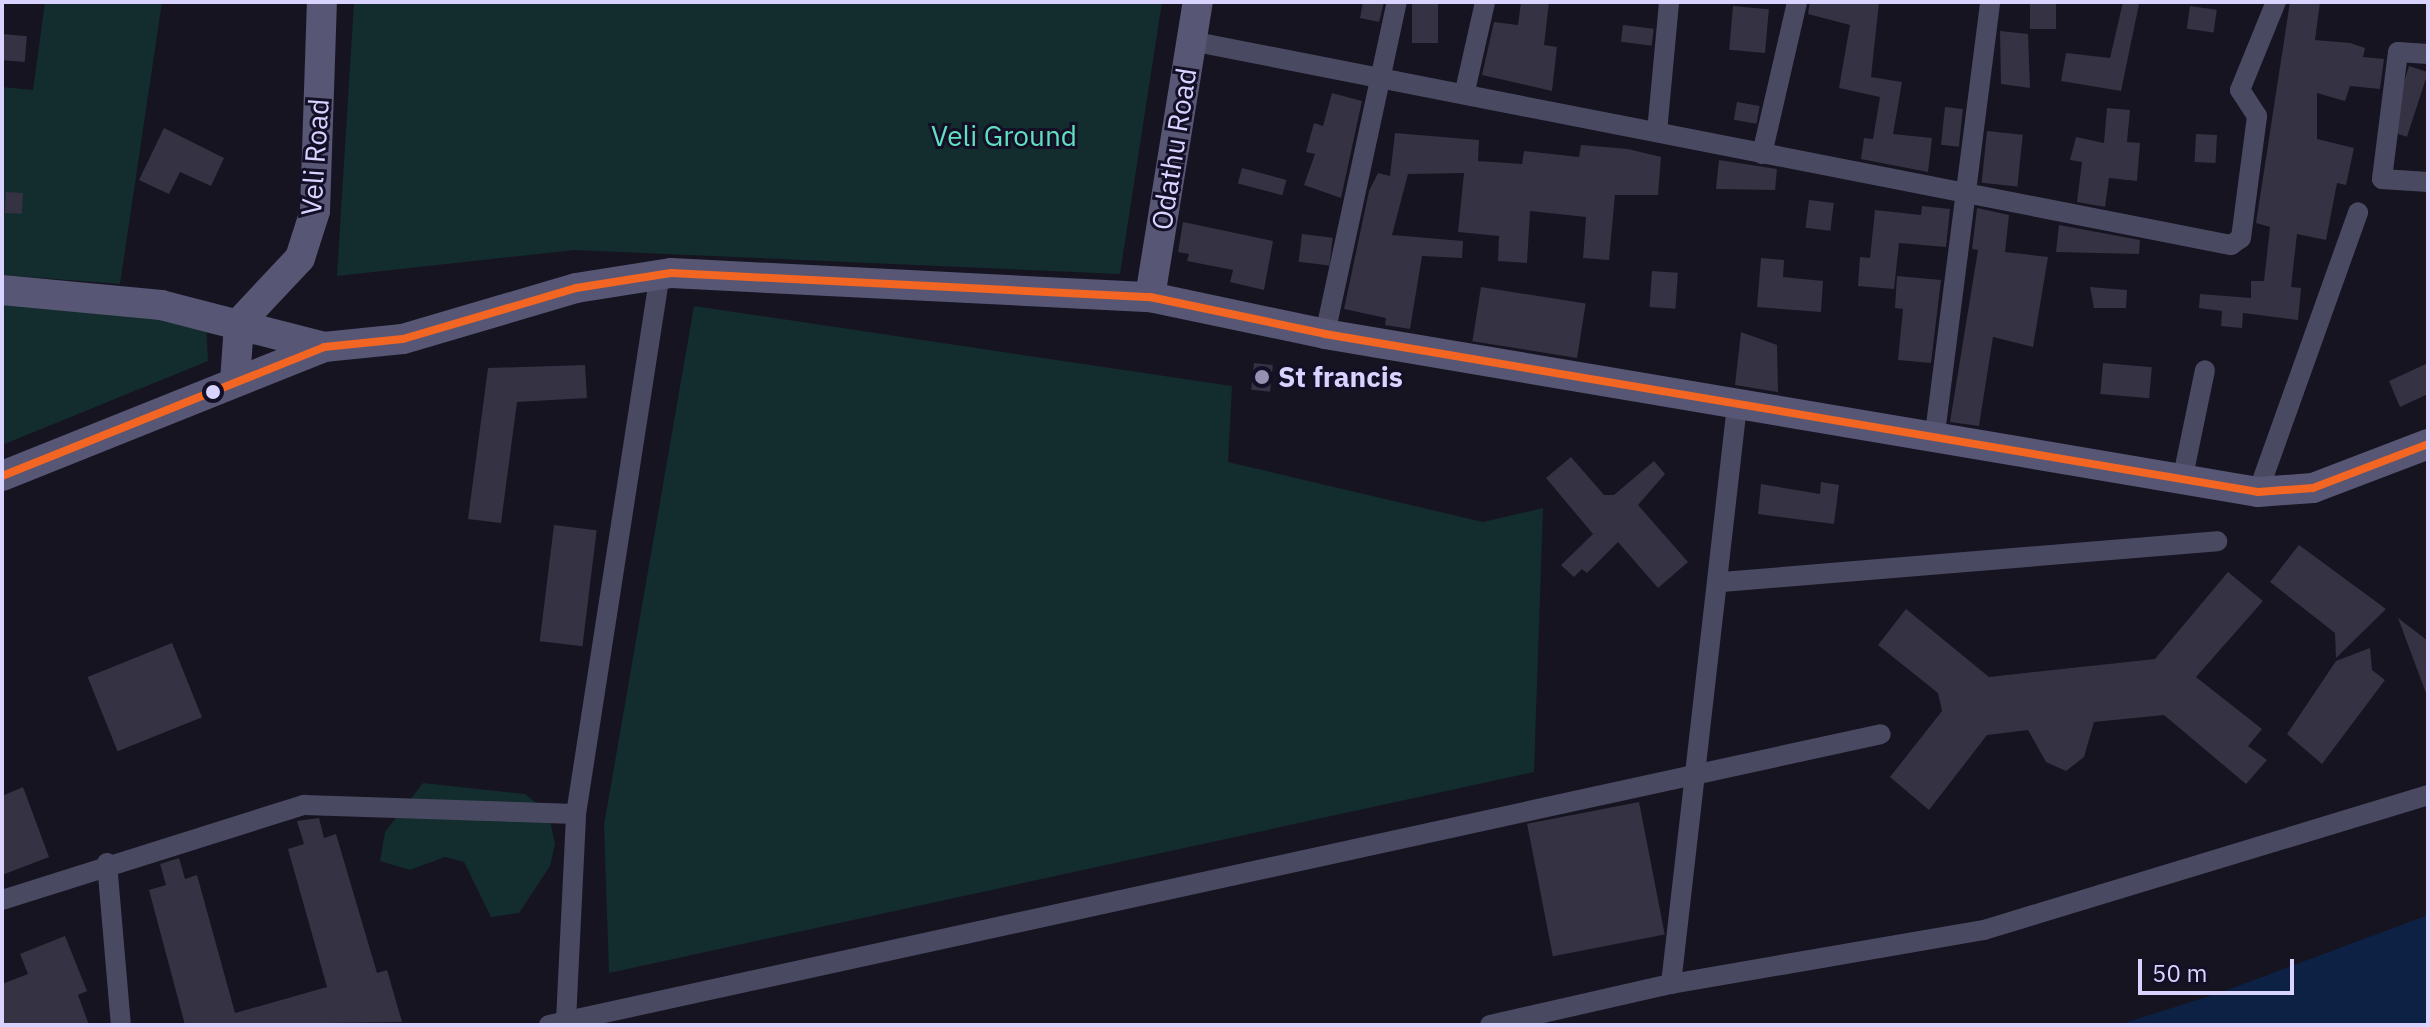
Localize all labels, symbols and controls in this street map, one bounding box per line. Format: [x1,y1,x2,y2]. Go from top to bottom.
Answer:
street label: Odathu Road [1145,66,1203,232]
street label: Veli Road [294,97,336,217]
park label: Veli Ground [931,119,1077,153]
place label: St francis [1278,360,1403,394]
marker: St francis [1253,368,1271,386]
unlabelled marker [205,384,221,400]
scale bar [2142,943,2298,993]
text: 50 m [2152,957,2207,989]

